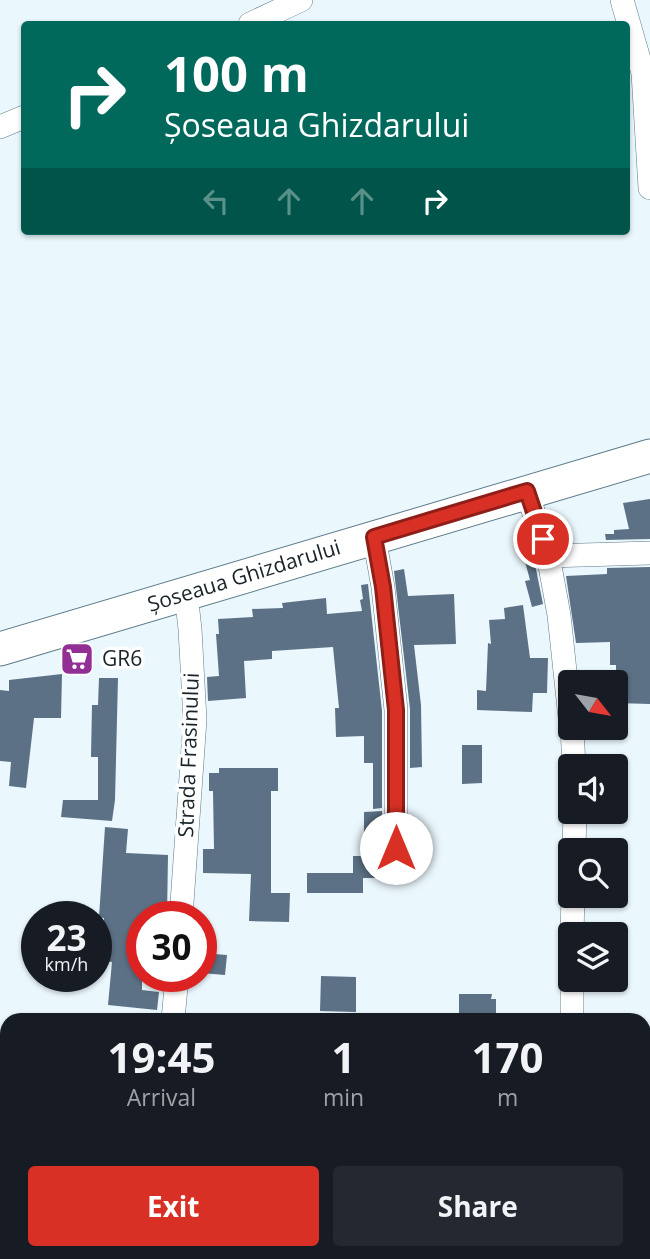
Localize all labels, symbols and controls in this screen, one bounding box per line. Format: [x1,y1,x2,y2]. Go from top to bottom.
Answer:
text: 100 m [164,40,309,106]
icon: right [49,49,140,140]
text: Șoseaua Ghizdarului [164,103,469,146]
icon: left [197,182,235,220]
icon: ahead [270,182,308,220]
icon: ahead [343,182,381,220]
icon: right [416,182,454,220]
pin [513,509,573,569]
icon: arrive [524,520,562,558]
street label: Șoseaua Ghizdarului [144,532,344,618]
supermarket icon: GR6 [58,640,96,678]
place label: GR6 [102,644,142,672]
north arrow [558,670,628,740]
map controls [558,670,628,992]
street label: Strada Frasinului [171,672,205,838]
button: sound [558,754,628,824]
position arrow [359,811,433,885]
button: search [558,838,628,908]
speed limit sign: 30 [126,901,217,992]
text: 23 [46,914,87,961]
button: layers [558,922,628,992]
text: km/h [45,952,88,976]
text: 19:45 [107,1028,215,1085]
text: 1 [331,1028,356,1085]
text: 170 [472,1028,544,1085]
text: Arrival [127,1081,196,1113]
text: min [323,1081,364,1113]
text: m [497,1081,518,1113]
button: Exit [28,1166,319,1246]
button: Share [333,1166,623,1246]

